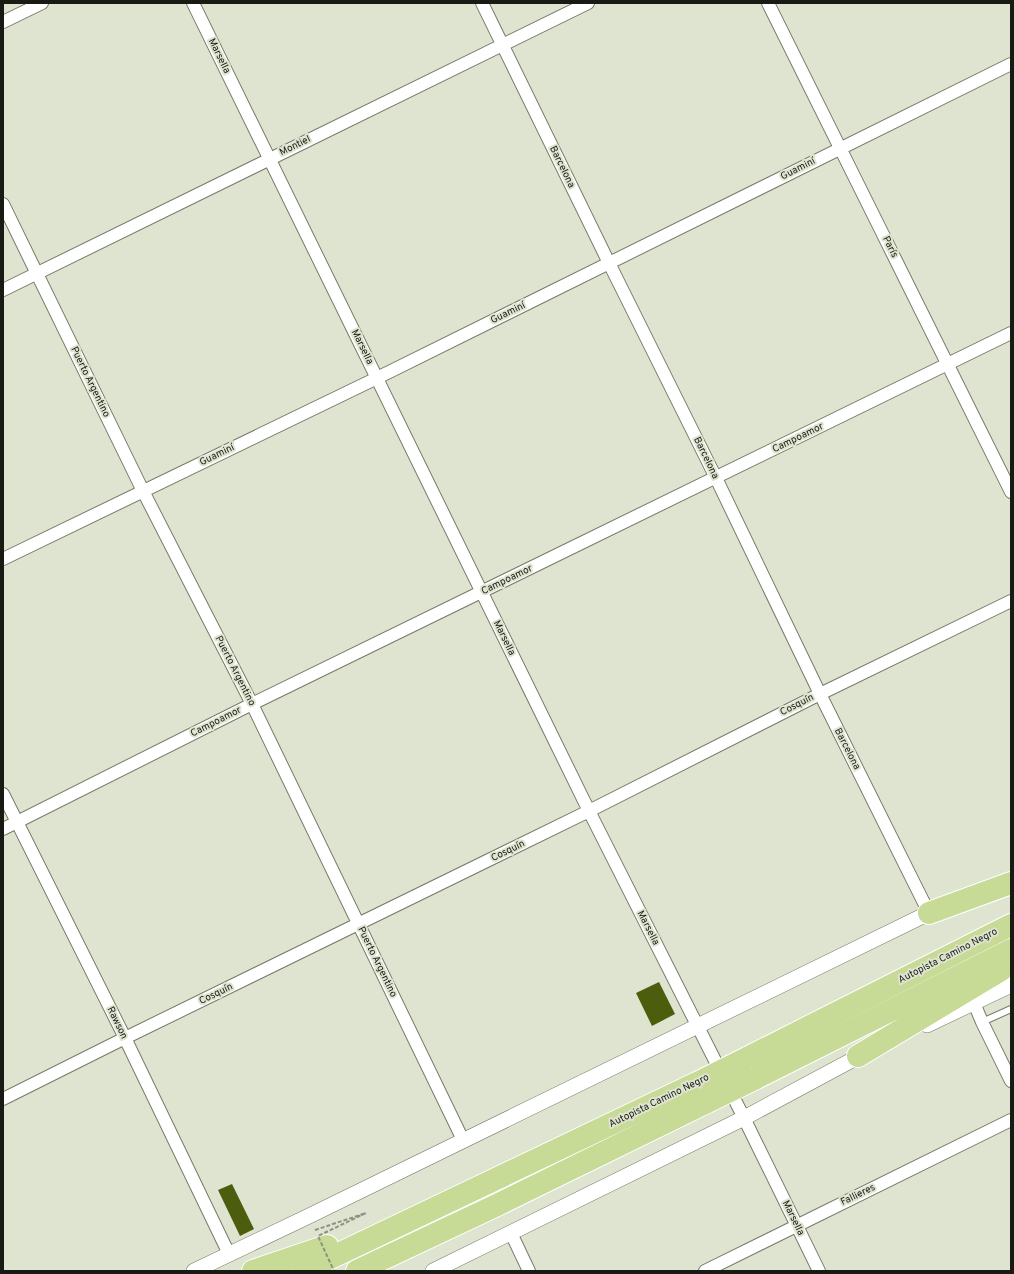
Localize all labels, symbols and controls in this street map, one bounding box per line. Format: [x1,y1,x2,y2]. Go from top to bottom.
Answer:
street label: Marsella [205,36,233,76]
street label: Montiel [277,133,313,159]
street label: Barcelona [546,144,578,190]
street label: Guaminí [778,154,819,183]
street label: París [879,234,901,260]
street label: Guaminí [488,298,529,327]
street label: Marsella [348,327,376,367]
street label: Puerto Argentino [67,345,113,420]
street label: Campoamor [770,420,826,456]
street label: Barcelona [690,435,722,481]
street label: Guaminí [197,440,238,469]
street label: Campoamor [479,562,535,598]
street label: Marsella [490,618,518,658]
street label: Puerto Argentino [212,634,258,709]
street label: Cosquín [778,691,816,719]
street label: Campoamor [188,704,244,740]
street label: Barcelona [831,726,863,772]
street label: Cosquín [489,837,527,865]
street label: Marsella [634,908,662,948]
street label: Puerto Argentino [354,925,400,1000]
street label: Autopista Camino Negro [896,925,1000,987]
street label: Cosquín [197,980,235,1008]
street label: Rawson [104,1005,130,1041]
street label: Autopista Camino Negro [607,1071,712,1131]
street label: Fallieres [839,1181,878,1209]
street label: Marsella [779,1198,807,1238]

